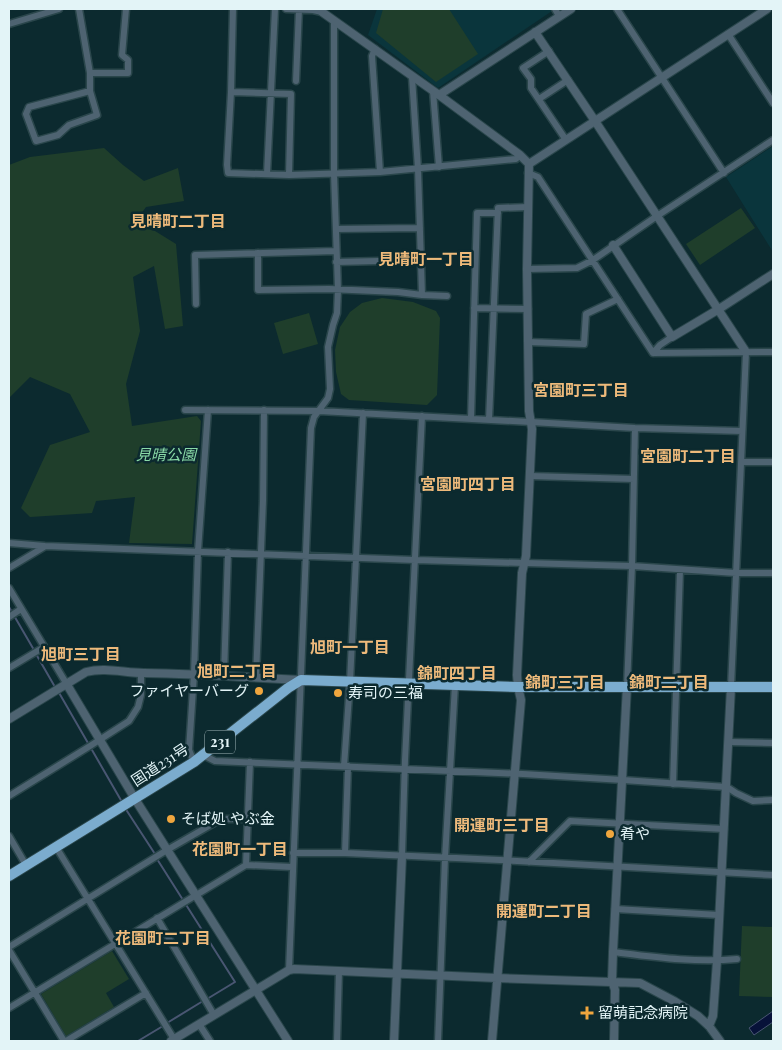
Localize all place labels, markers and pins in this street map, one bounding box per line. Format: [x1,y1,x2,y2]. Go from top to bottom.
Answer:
place label: ファイヤーバーグ [130,680,249,700]
place label: 寿司の三福 [348,682,423,702]
marker: ファイヤーバーグ [253,685,265,697]
marker: 寿司の三福 [332,687,344,699]
place label: そば処 やぶ金 [181,808,275,828]
marker: そば処 やぶ金 [165,813,177,825]
place label: 肴や [620,823,650,843]
marker: 肴や [604,828,616,840]
place label: 留萌記念病院 [598,1002,688,1022]
marker: 留萌記念病院 [580,1006,594,1020]

